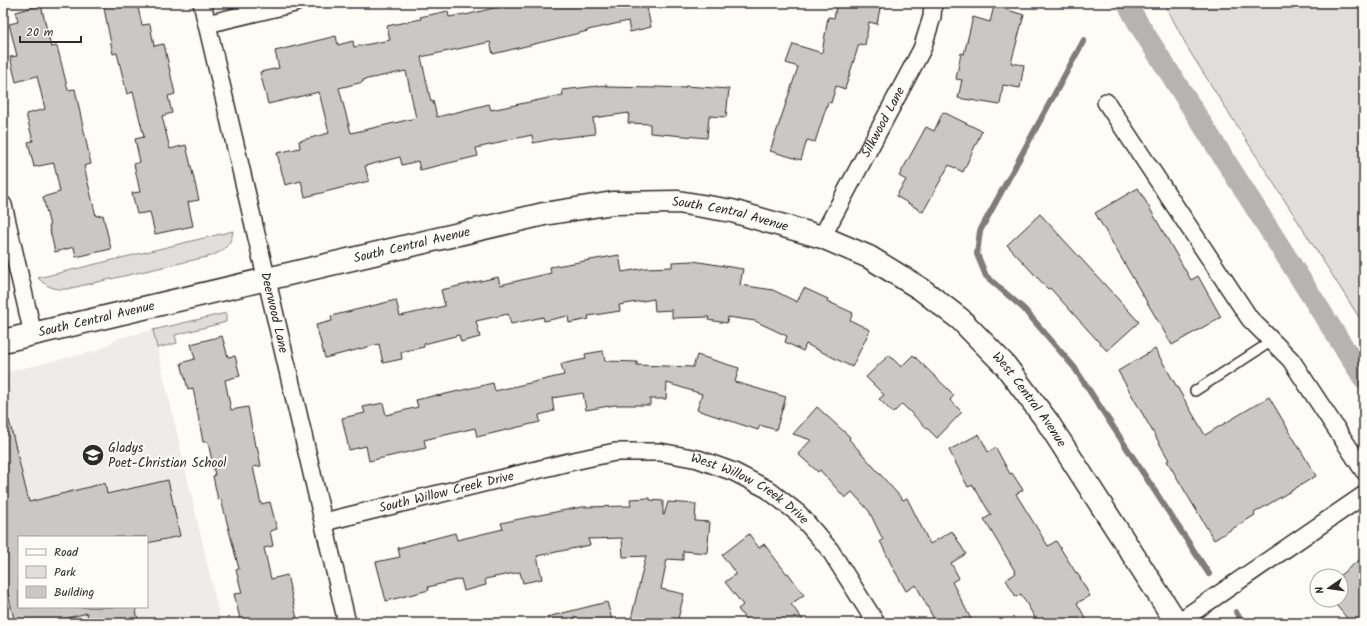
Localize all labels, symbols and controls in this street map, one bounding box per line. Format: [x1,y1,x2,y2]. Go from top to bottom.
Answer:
scale bar [20,18,81,44]
text: 20 m [26,23,54,42]
street label: Silkwood Lane [856,83,911,161]
street label: South Central Avenue [672,191,791,237]
street label: South Central Avenue [352,221,472,269]
street label: Deerwood Lane [255,270,294,355]
street label: South Central Avenue [36,295,157,343]
street label: West Central Avenue [987,347,1072,452]
place label: Gladys Poet-Christian School [108,438,226,474]
school or university icon: Gladys Poet-Christian School [80,442,106,468]
street label: West Willow Creek Drive [689,447,814,529]
street label: South Willow Creek Drive [377,465,516,519]
legend [18,536,148,608]
text: Road [54,543,79,562]
text: Park [54,563,76,582]
north arrow [1309,568,1349,608]
text: Building [54,583,94,602]
text: N [1311,585,1330,595]

